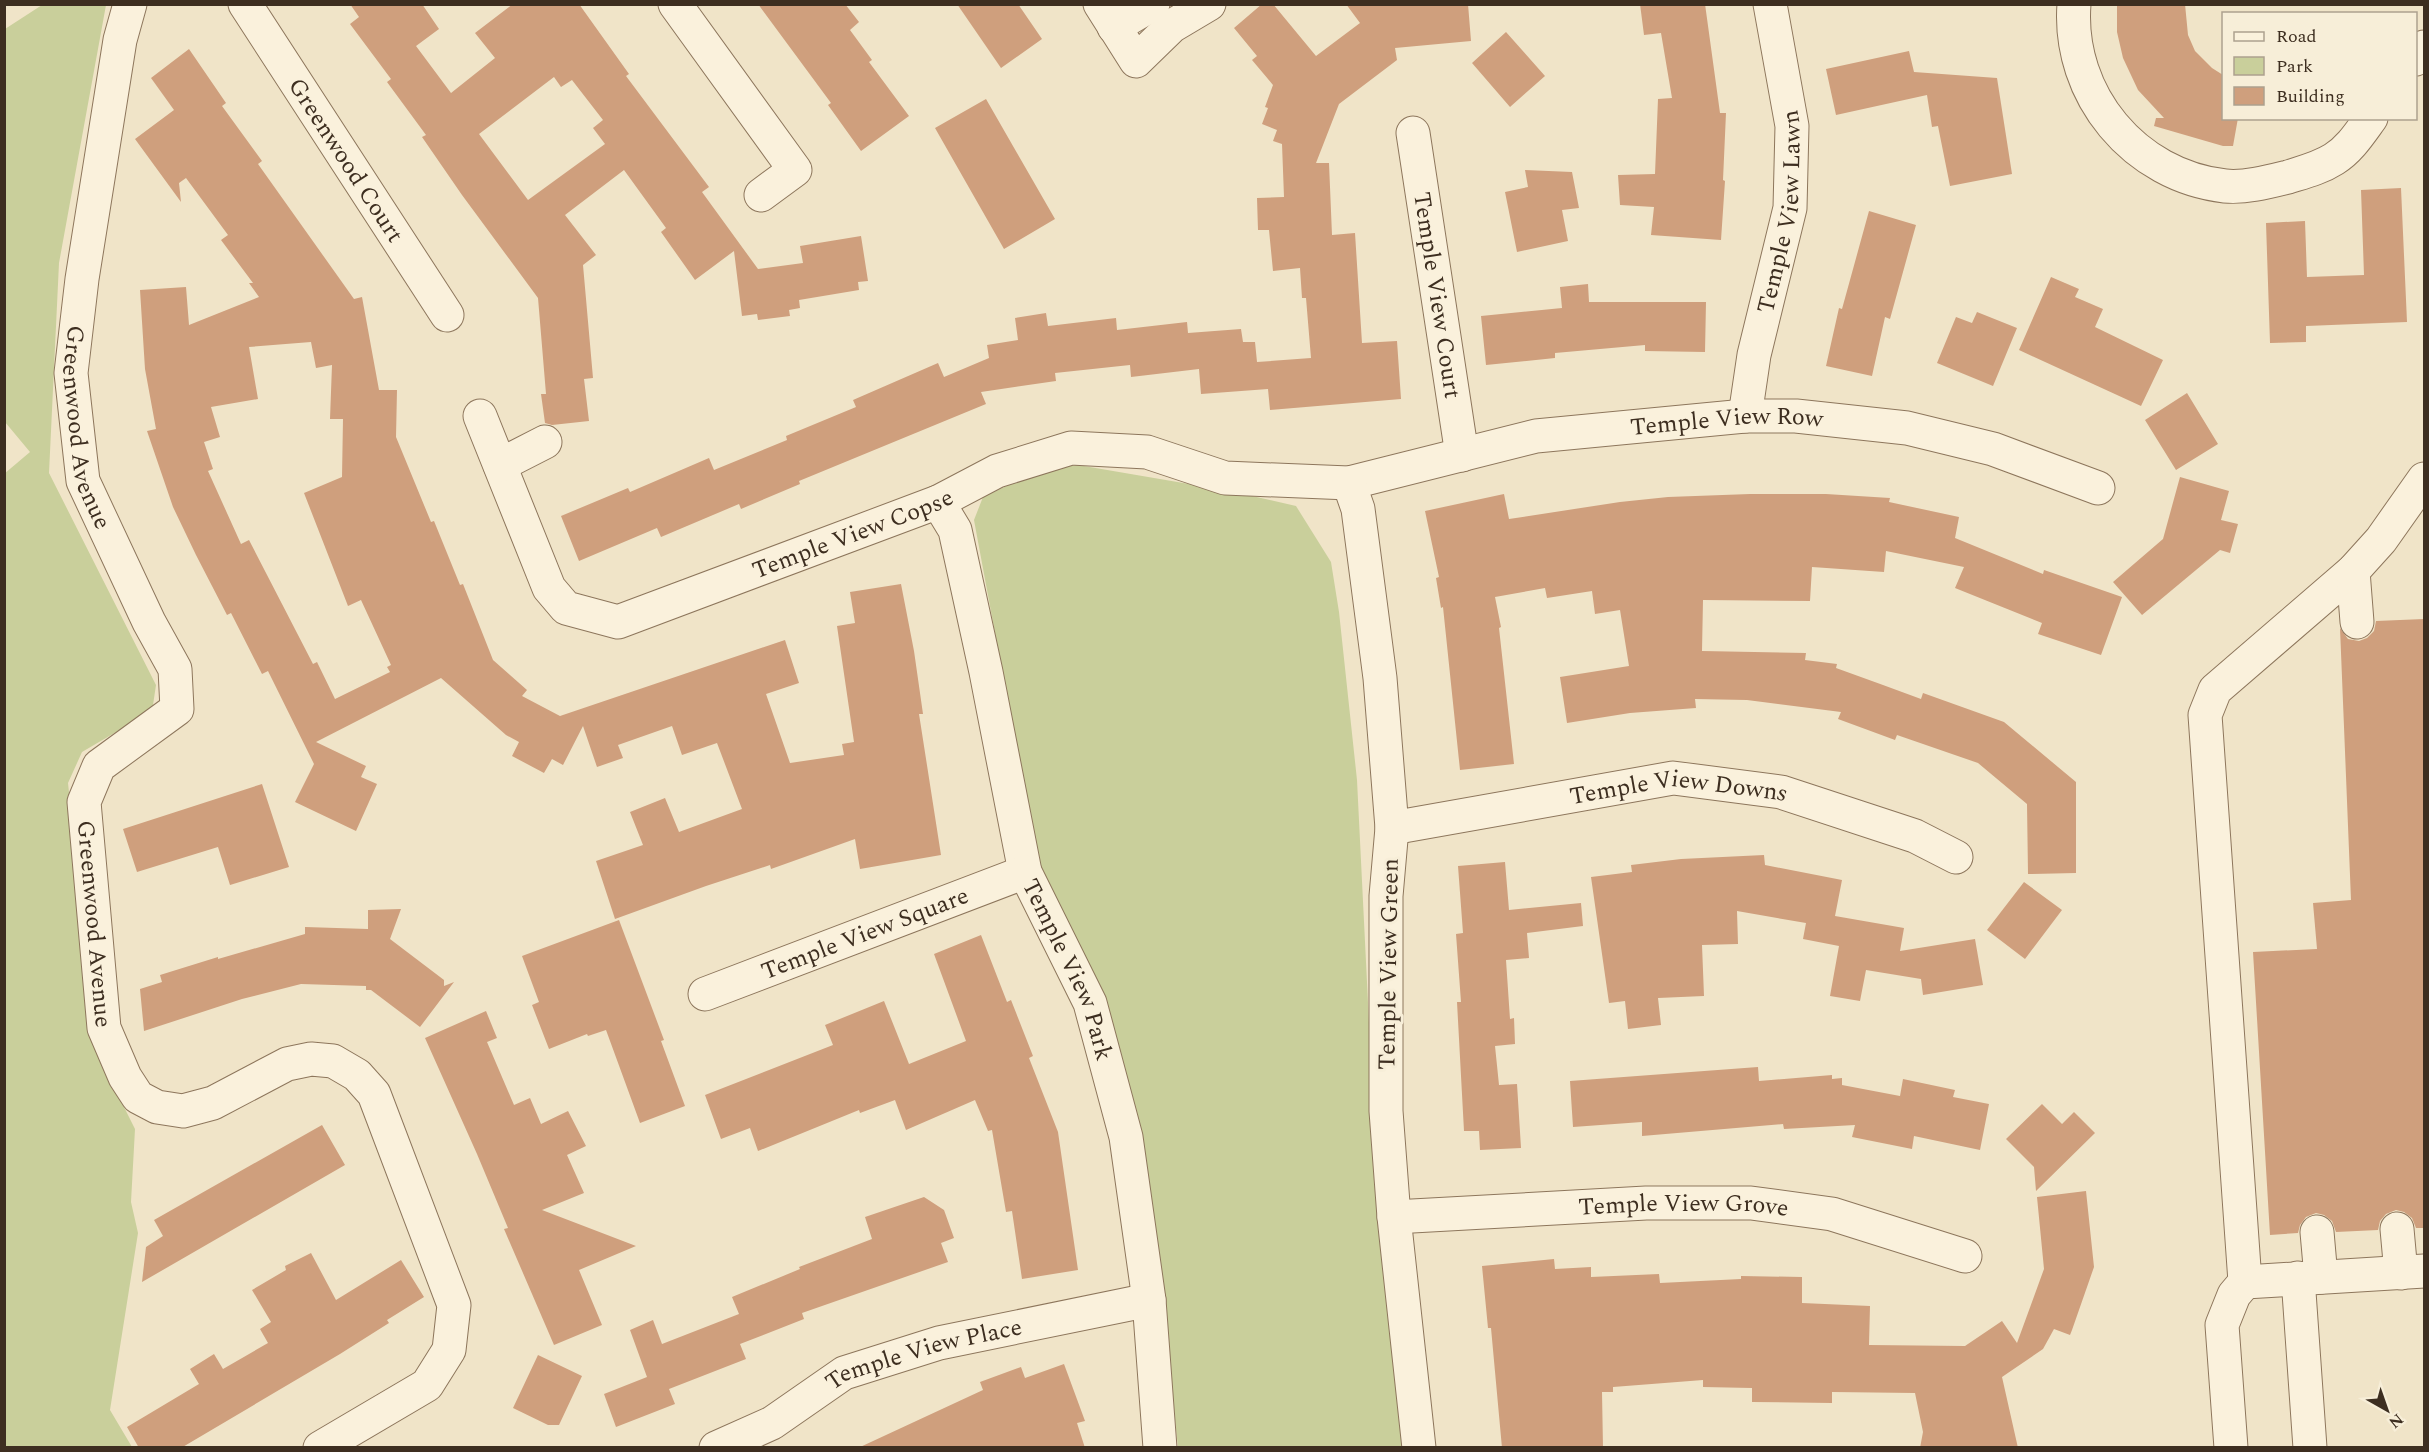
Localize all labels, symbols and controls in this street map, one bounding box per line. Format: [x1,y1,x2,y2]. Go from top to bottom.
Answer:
legend [2222,12,2417,120]
text: Road [2276,23,2317,50]
text: Park [2276,53,2313,80]
street label: Greenwood Court [278,71,412,250]
text: Building [2276,83,2345,110]
street label: Temple View Lawn [1748,107,1811,317]
street label: Temple View Court [1403,190,1470,401]
street label: Greenwood Avenue [52,323,120,536]
street label: Temple View Row [1629,399,1826,446]
street label: Temple View Copse [747,480,960,589]
street label: Temple View Downs [1567,761,1793,815]
street label: Greenwood Avenue [67,819,121,1029]
street label: Temple View Green [1369,858,1409,1070]
street label: Temple View Park [1012,873,1122,1065]
street label: Temple View Square [756,878,974,990]
street label: Temple View Grove [1577,1186,1791,1227]
street label: Temple View Place [818,1309,1025,1400]
north arrow [2357,1380,2417,1440]
text: N [2383,1407,2409,1434]

